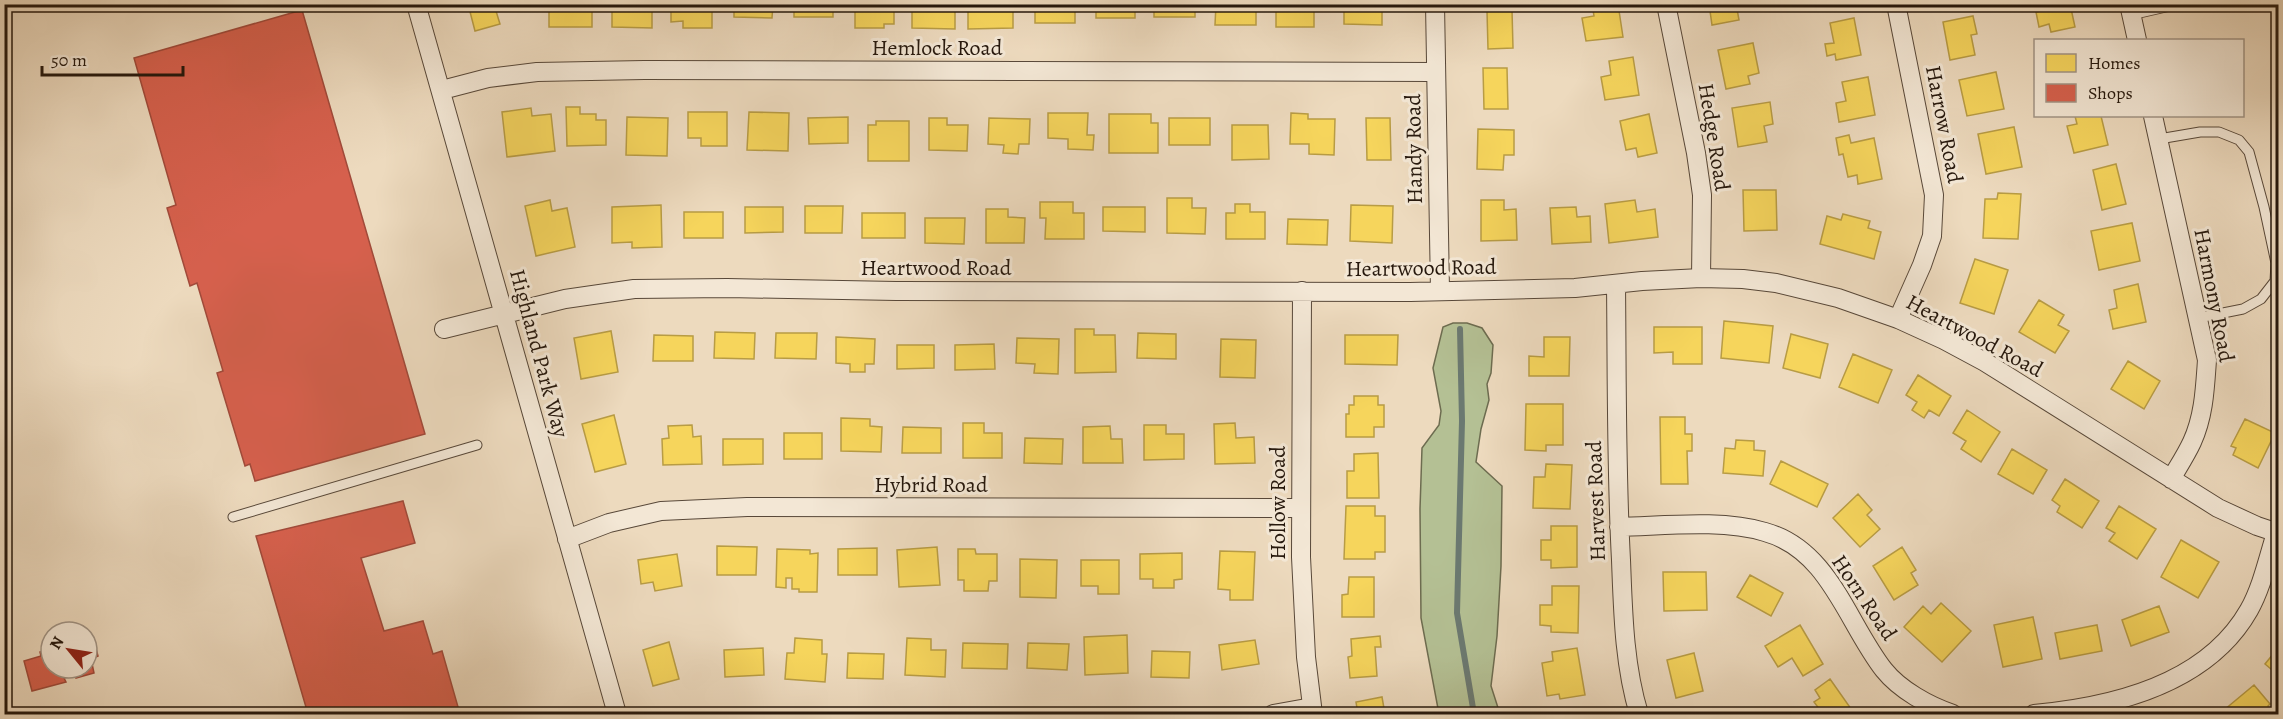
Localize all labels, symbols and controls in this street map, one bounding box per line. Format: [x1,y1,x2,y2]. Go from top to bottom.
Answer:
street label: Hemlock Road [871,33,1003,63]
scale bar [42,39,183,77]
legend [2034,39,2244,117]
text: 50 m [51,48,87,72]
text: Homes [2088,51,2140,75]
street label: Harrow Road [1918,63,1970,186]
street label: Hedge Road [1691,81,1737,193]
text: Shops [2088,81,2133,105]
street label: Handy Road [1398,93,1430,204]
street label: Harmony Road [2186,226,2242,365]
street label: Heartwood Road [1345,252,1497,284]
street label: Heartwood Road [861,253,1012,283]
street label: Highland Park Way [502,266,576,441]
street label: Heartwood Road [1901,287,2048,385]
street label: Harvest Road [1579,440,1613,562]
street label: Hollow Road [1263,446,1293,560]
street label: Hybrid Road [874,470,988,500]
street label: Horn Road [1824,549,1904,647]
north arrow [39,620,99,680]
text: N [44,632,69,654]

